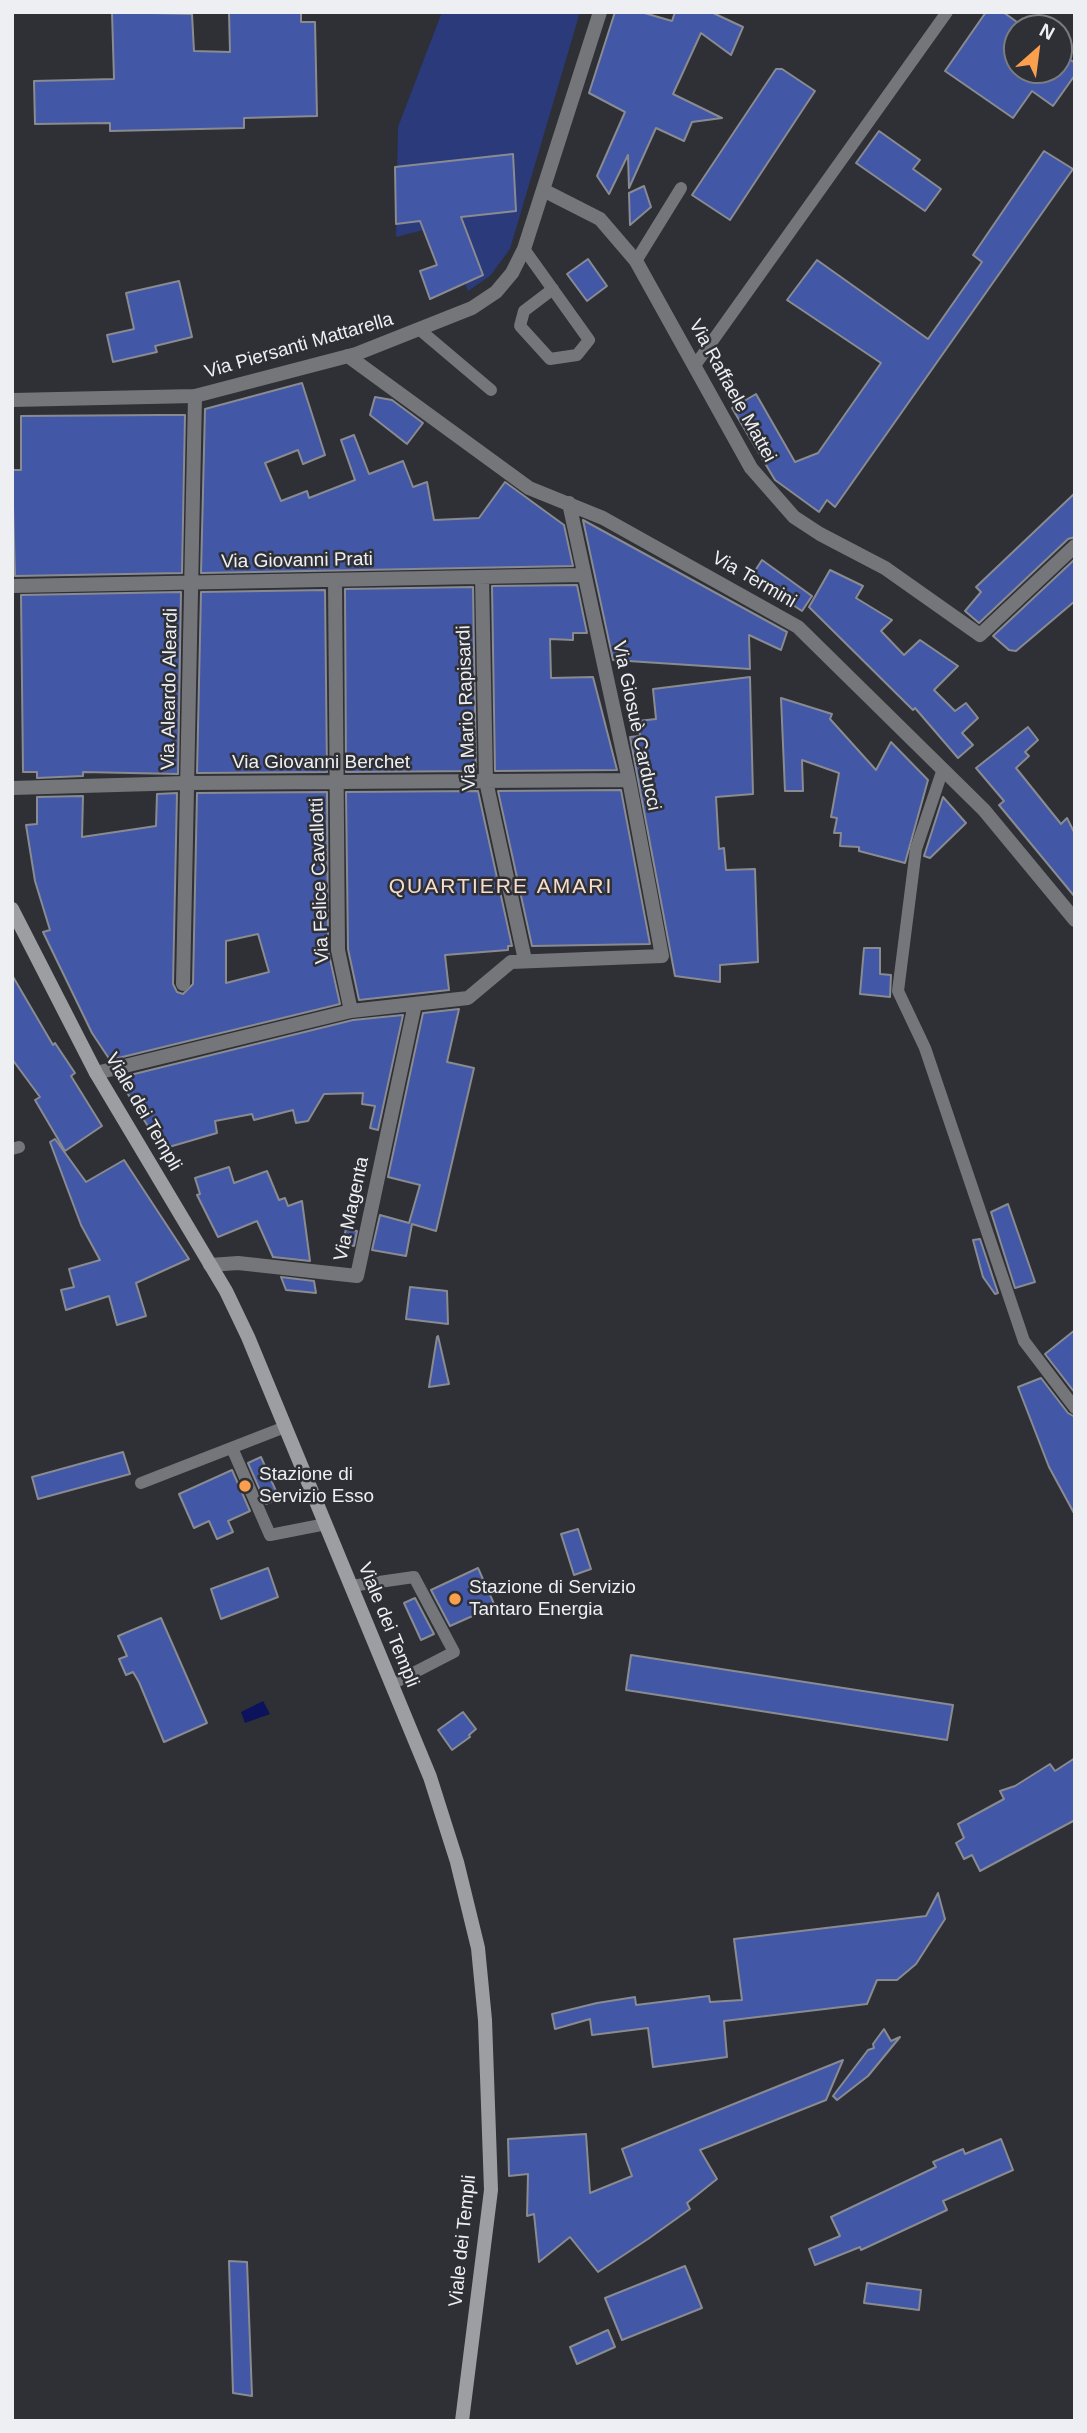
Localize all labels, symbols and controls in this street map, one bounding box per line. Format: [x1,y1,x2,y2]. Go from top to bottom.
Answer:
north arrow [1003,14,1073,84]
text: N [1036,19,1058,44]
street label: Via Piersanti Mattarella [202,308,396,384]
street label: Via Raffaele Mattei [683,316,781,466]
street label: Via Termini [708,547,800,613]
street label: Via Giovanni Prati [221,548,373,574]
street label: Via Aleardo Aleardi [157,608,183,770]
street label: Via Mario Rapisardi [453,625,481,791]
street label: Via Giosuè Carducci [607,639,665,813]
street label: Via Giovanni Berchet [232,752,410,774]
street label: Via Felice Cavallotti [306,797,334,965]
district label: QUARTIERE AMARI [391,874,611,900]
street label: Viale dei Templi [100,1049,186,1175]
street label: Via Magenta [330,1155,374,1263]
place label: Stazione di Servizio Esso [259,1464,374,1508]
marker: Stazione di Servizio Esso [237,1478,253,1494]
street label: Viale dei Templi [353,1559,423,1691]
place label: Stazione di Servizio Tantaro Energia [469,1577,636,1621]
marker: Stazione di Servizio Tantaro Energia [447,1591,463,1607]
street label: Viale dei Templi [445,2174,481,2308]

